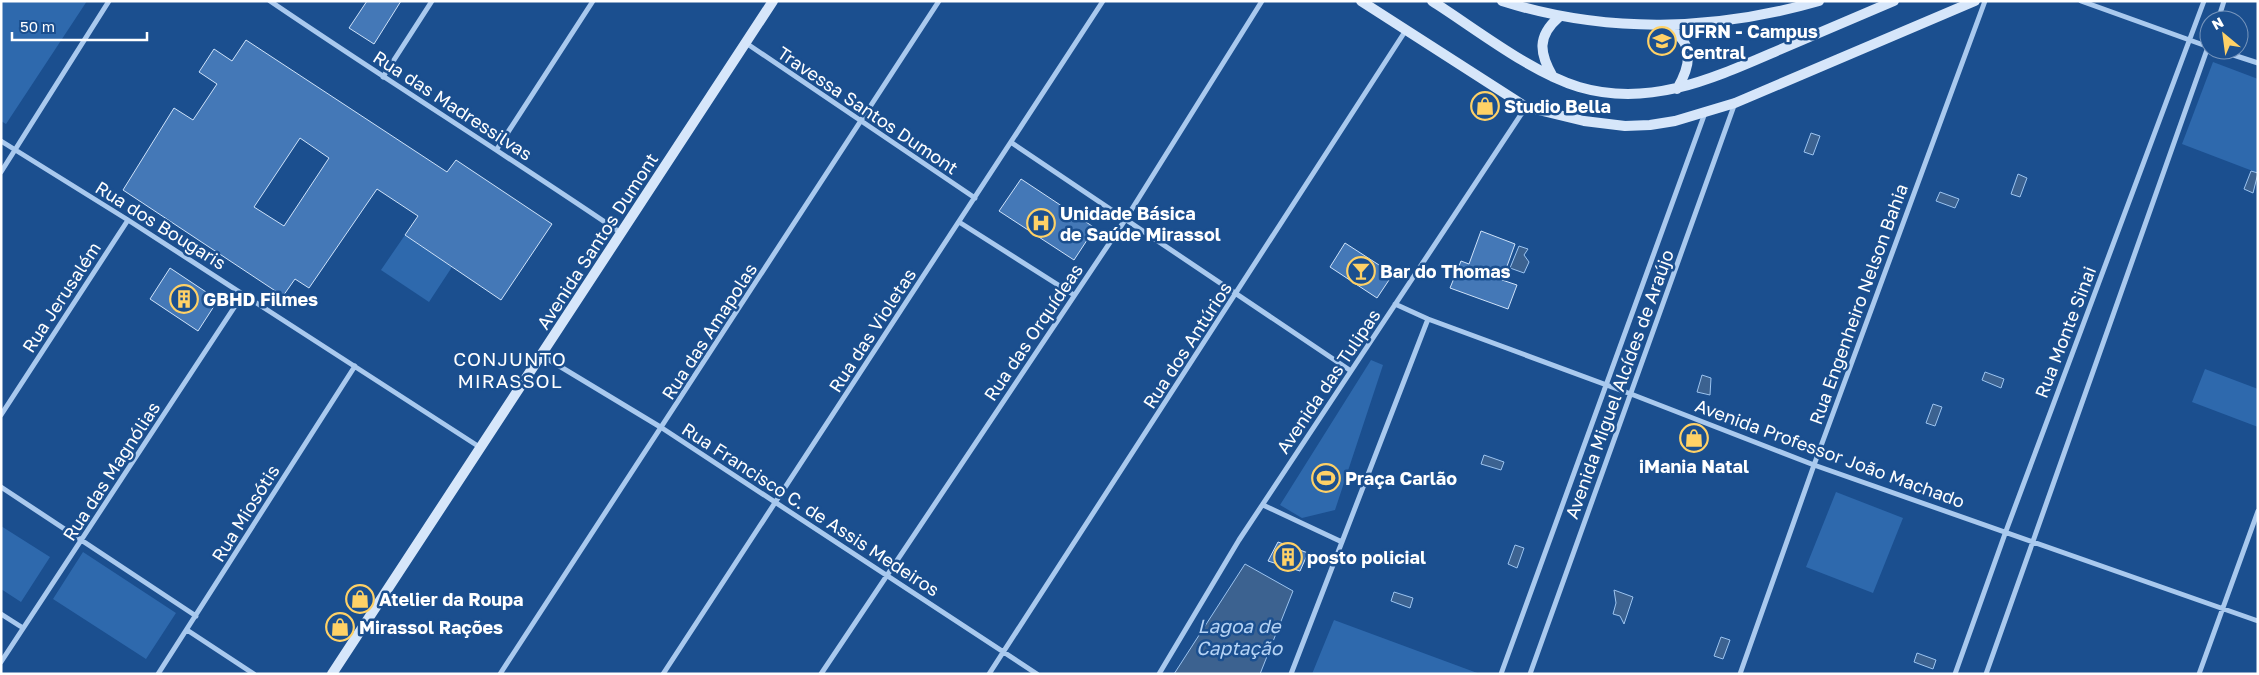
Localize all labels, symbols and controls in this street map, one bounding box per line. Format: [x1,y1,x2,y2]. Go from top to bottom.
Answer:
scale bar [12,10,148,42]
north arrow [2199,10,2249,60]
text: N [2209,13,2226,33]
text: 50 m [20,17,55,35]
place label: UFRN - Campus Central [1681,20,1818,63]
school or university icon: UFRN - Campus Central [1647,26,1677,56]
street label: Travessa Santos Dumont [774,41,962,179]
street label: Rua das Madressilvas [369,45,537,165]
shop icon: Studio Bella [1470,91,1500,121]
place label: Studio Bella [1504,95,1611,117]
street label: Avenida Santos Dumont [532,149,662,333]
street label: Rua dos Bougaris [92,176,230,274]
street label: Rua Engenheiro Nelson Bahia [1804,181,1912,427]
place label: Unidade Básica de Saúde Mirassol [1060,202,1221,245]
hospital icon: Unidade Básica de Saúde Mirassol [1026,208,1056,238]
street label: Rua Jerusalém [17,238,105,356]
street label: Avenida Miguel Alcídes de Araújo [1560,246,1678,522]
bar icon: Bar do Thomas [1346,256,1376,286]
street label: Rua das Amapolas [657,259,761,403]
street label: Rua das Orquídeas [979,259,1087,405]
place label: Bar do Thomas [1380,260,1511,282]
street label: Rua Monte Sinai [2030,263,2100,401]
street label: Rua das Violetas [824,264,920,396]
street label: Rua dos Antúrios [1138,278,1236,412]
building icon: GBHD Filmes [169,284,199,314]
place label: GBHD Filmes [203,288,318,310]
street label: Avenida das Tulipas [1271,304,1385,458]
district label: CONJUNTO MIRASSOL [453,347,567,392]
street label: Avenida Professor João Machado [1692,394,1968,512]
street label: Rua das Magnólias [58,397,164,545]
street label: Rua Francisco C. de Assis Medeiros [678,417,944,601]
shop icon: iMania Natal [1679,423,1709,453]
place label: iMania Natal [1639,455,1749,477]
street label: Rua Miosótis [206,460,284,566]
sports icon: Praça Carlão [1311,463,1341,493]
place label: Praça Carlão [1345,467,1457,489]
building icon: posto policial [1273,542,1303,572]
place label: posto policial [1307,546,1426,568]
shop icon: Atelier da Roupa [345,584,375,614]
place label: Atelier da Roupa [379,588,523,610]
shop icon: Mirassol Rações [325,612,355,642]
water label: Lagoa de Captação [1196,614,1284,659]
place label: Mirassol Rações [359,616,503,638]

